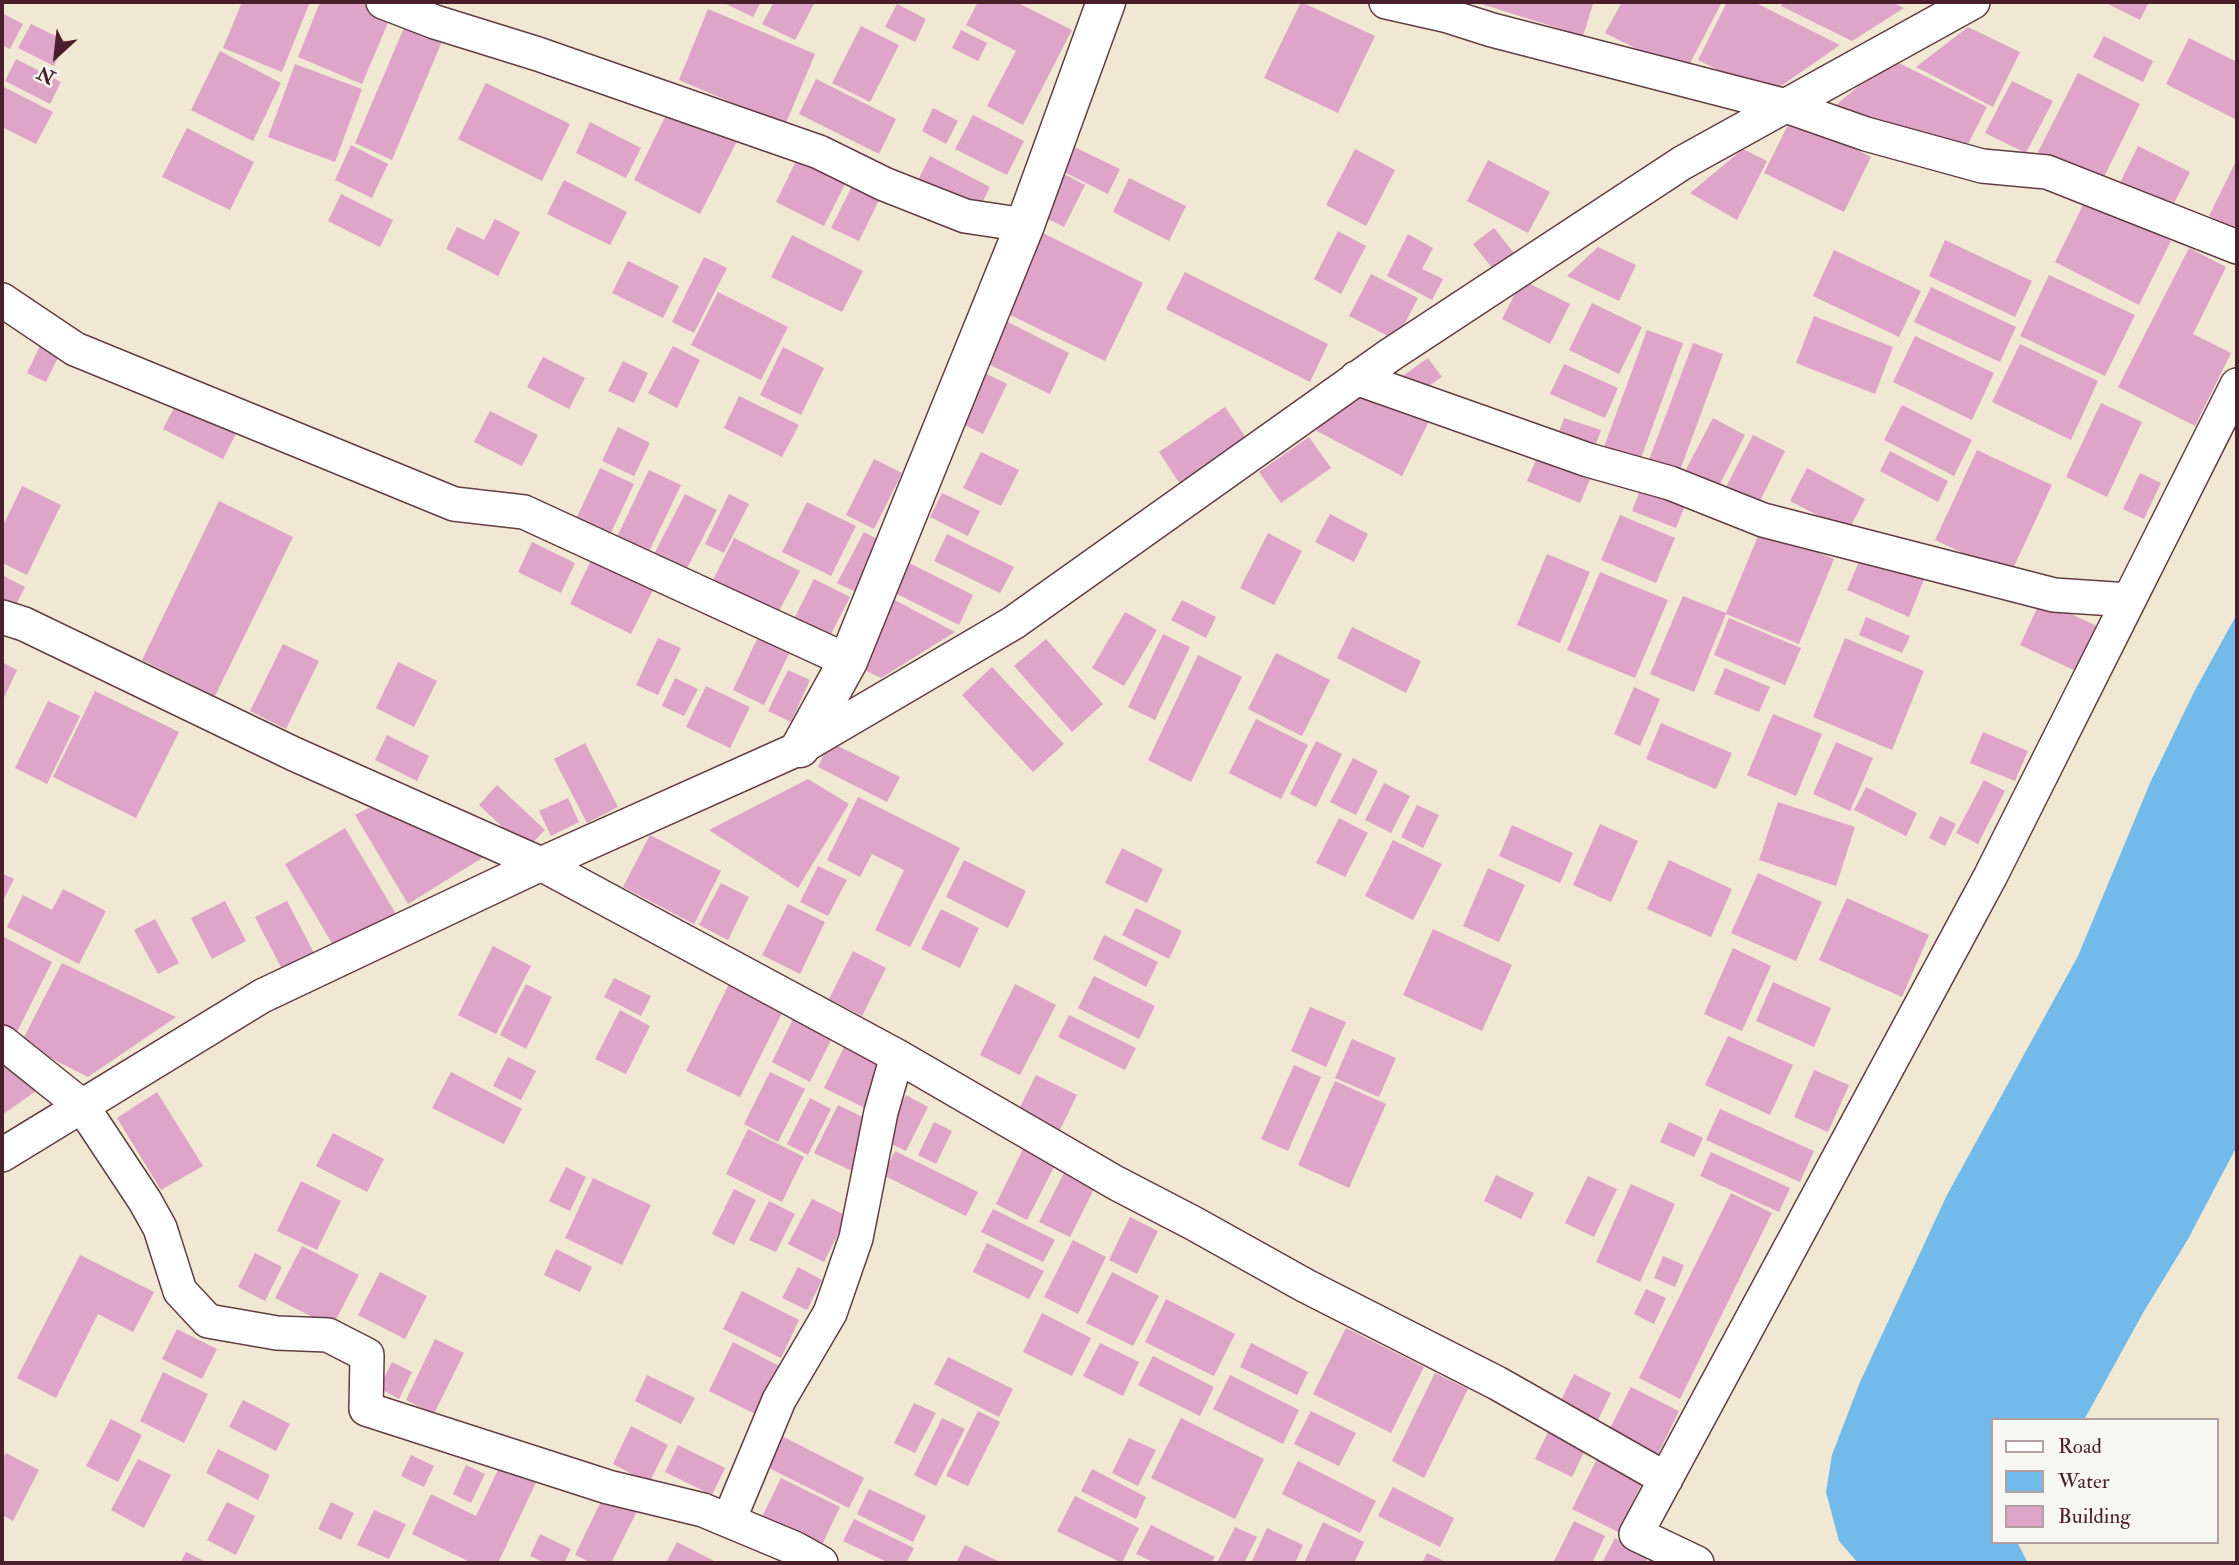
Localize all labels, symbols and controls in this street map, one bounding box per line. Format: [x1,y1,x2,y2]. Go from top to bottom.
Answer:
north arrow [21,21,91,91]
text: N [33,60,60,89]
legend [1990,1418,2218,1544]
text: Road [2058,1433,2102,1460]
text: Water [2058,1468,2110,1495]
text: Building [2058,1503,2131,1530]

